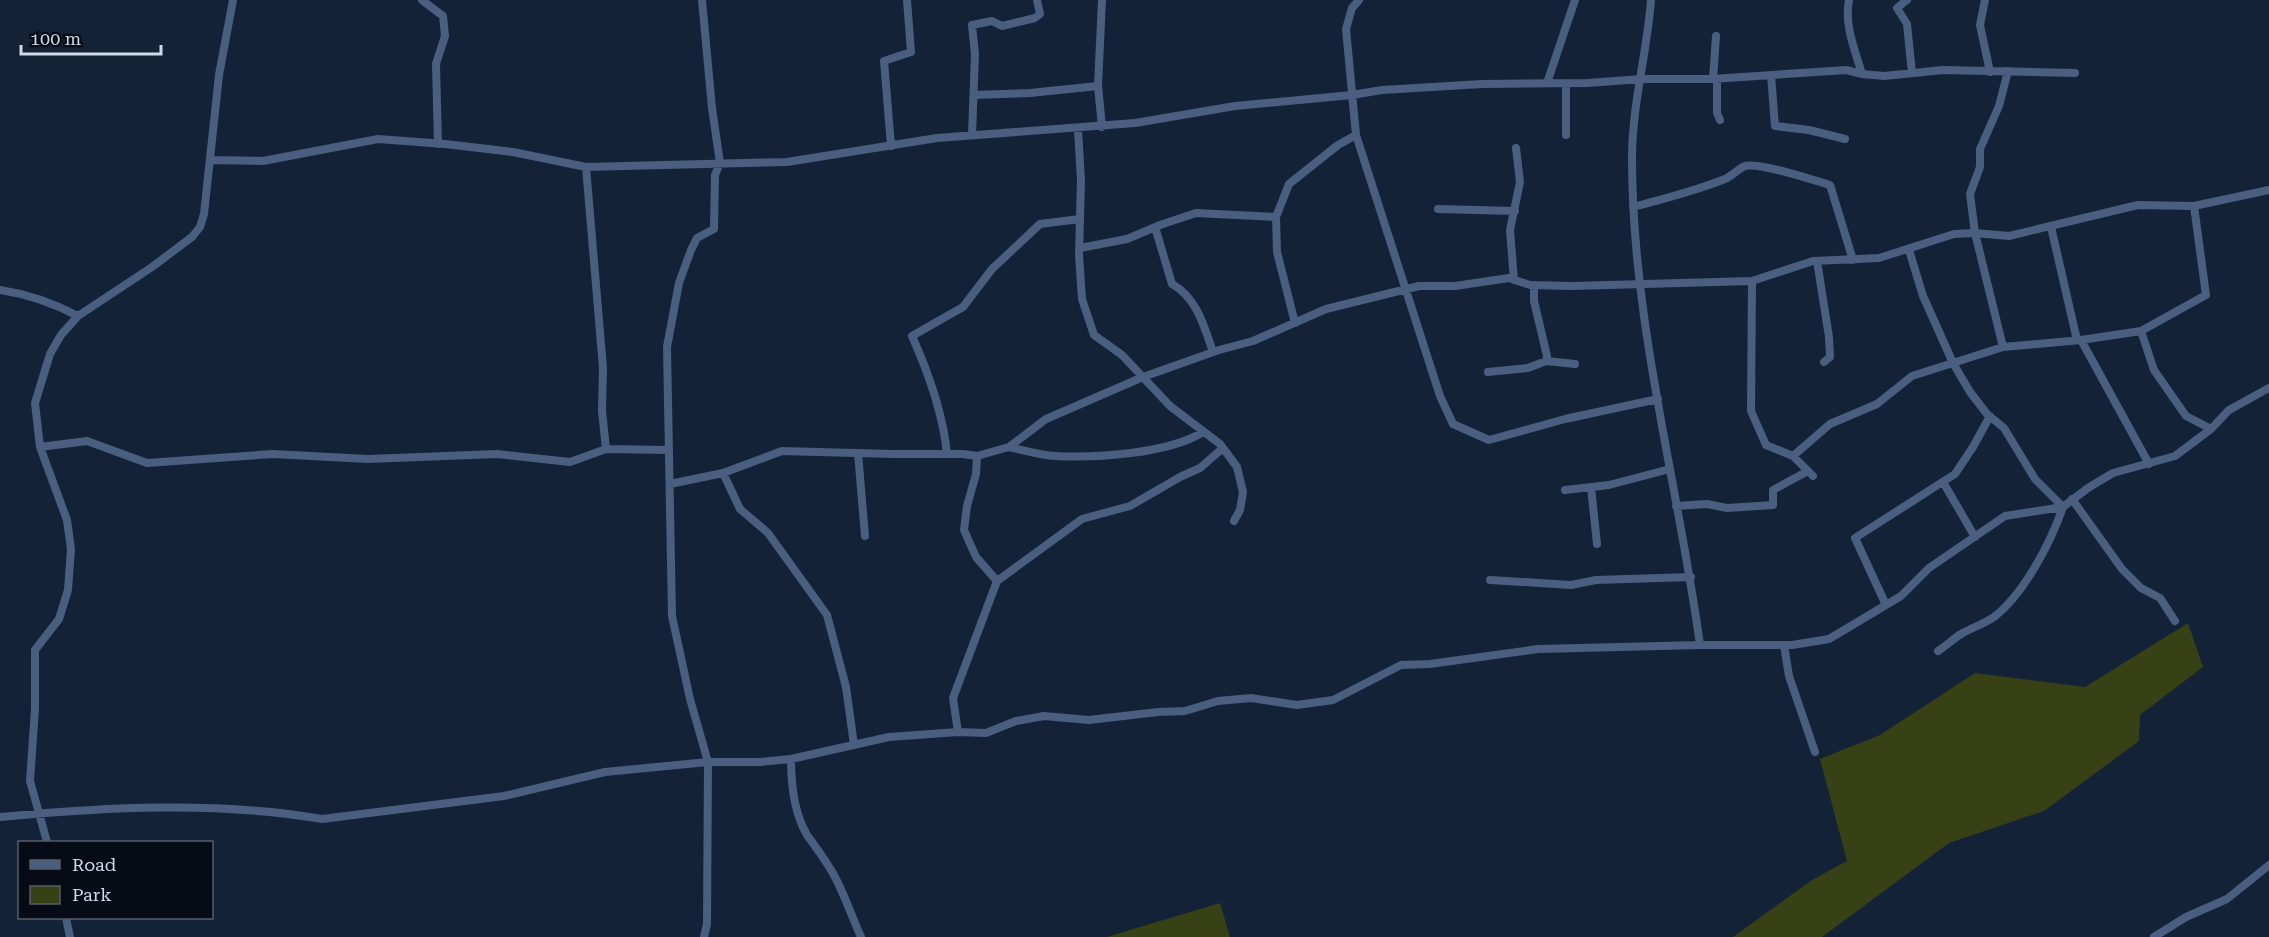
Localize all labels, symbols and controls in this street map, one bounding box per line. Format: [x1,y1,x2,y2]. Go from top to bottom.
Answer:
scale bar [21,18,160,56]
text: 100 m [30,28,81,49]
legend [18,841,213,919]
text: Road [72,854,117,875]
text: Park [72,884,112,905]

